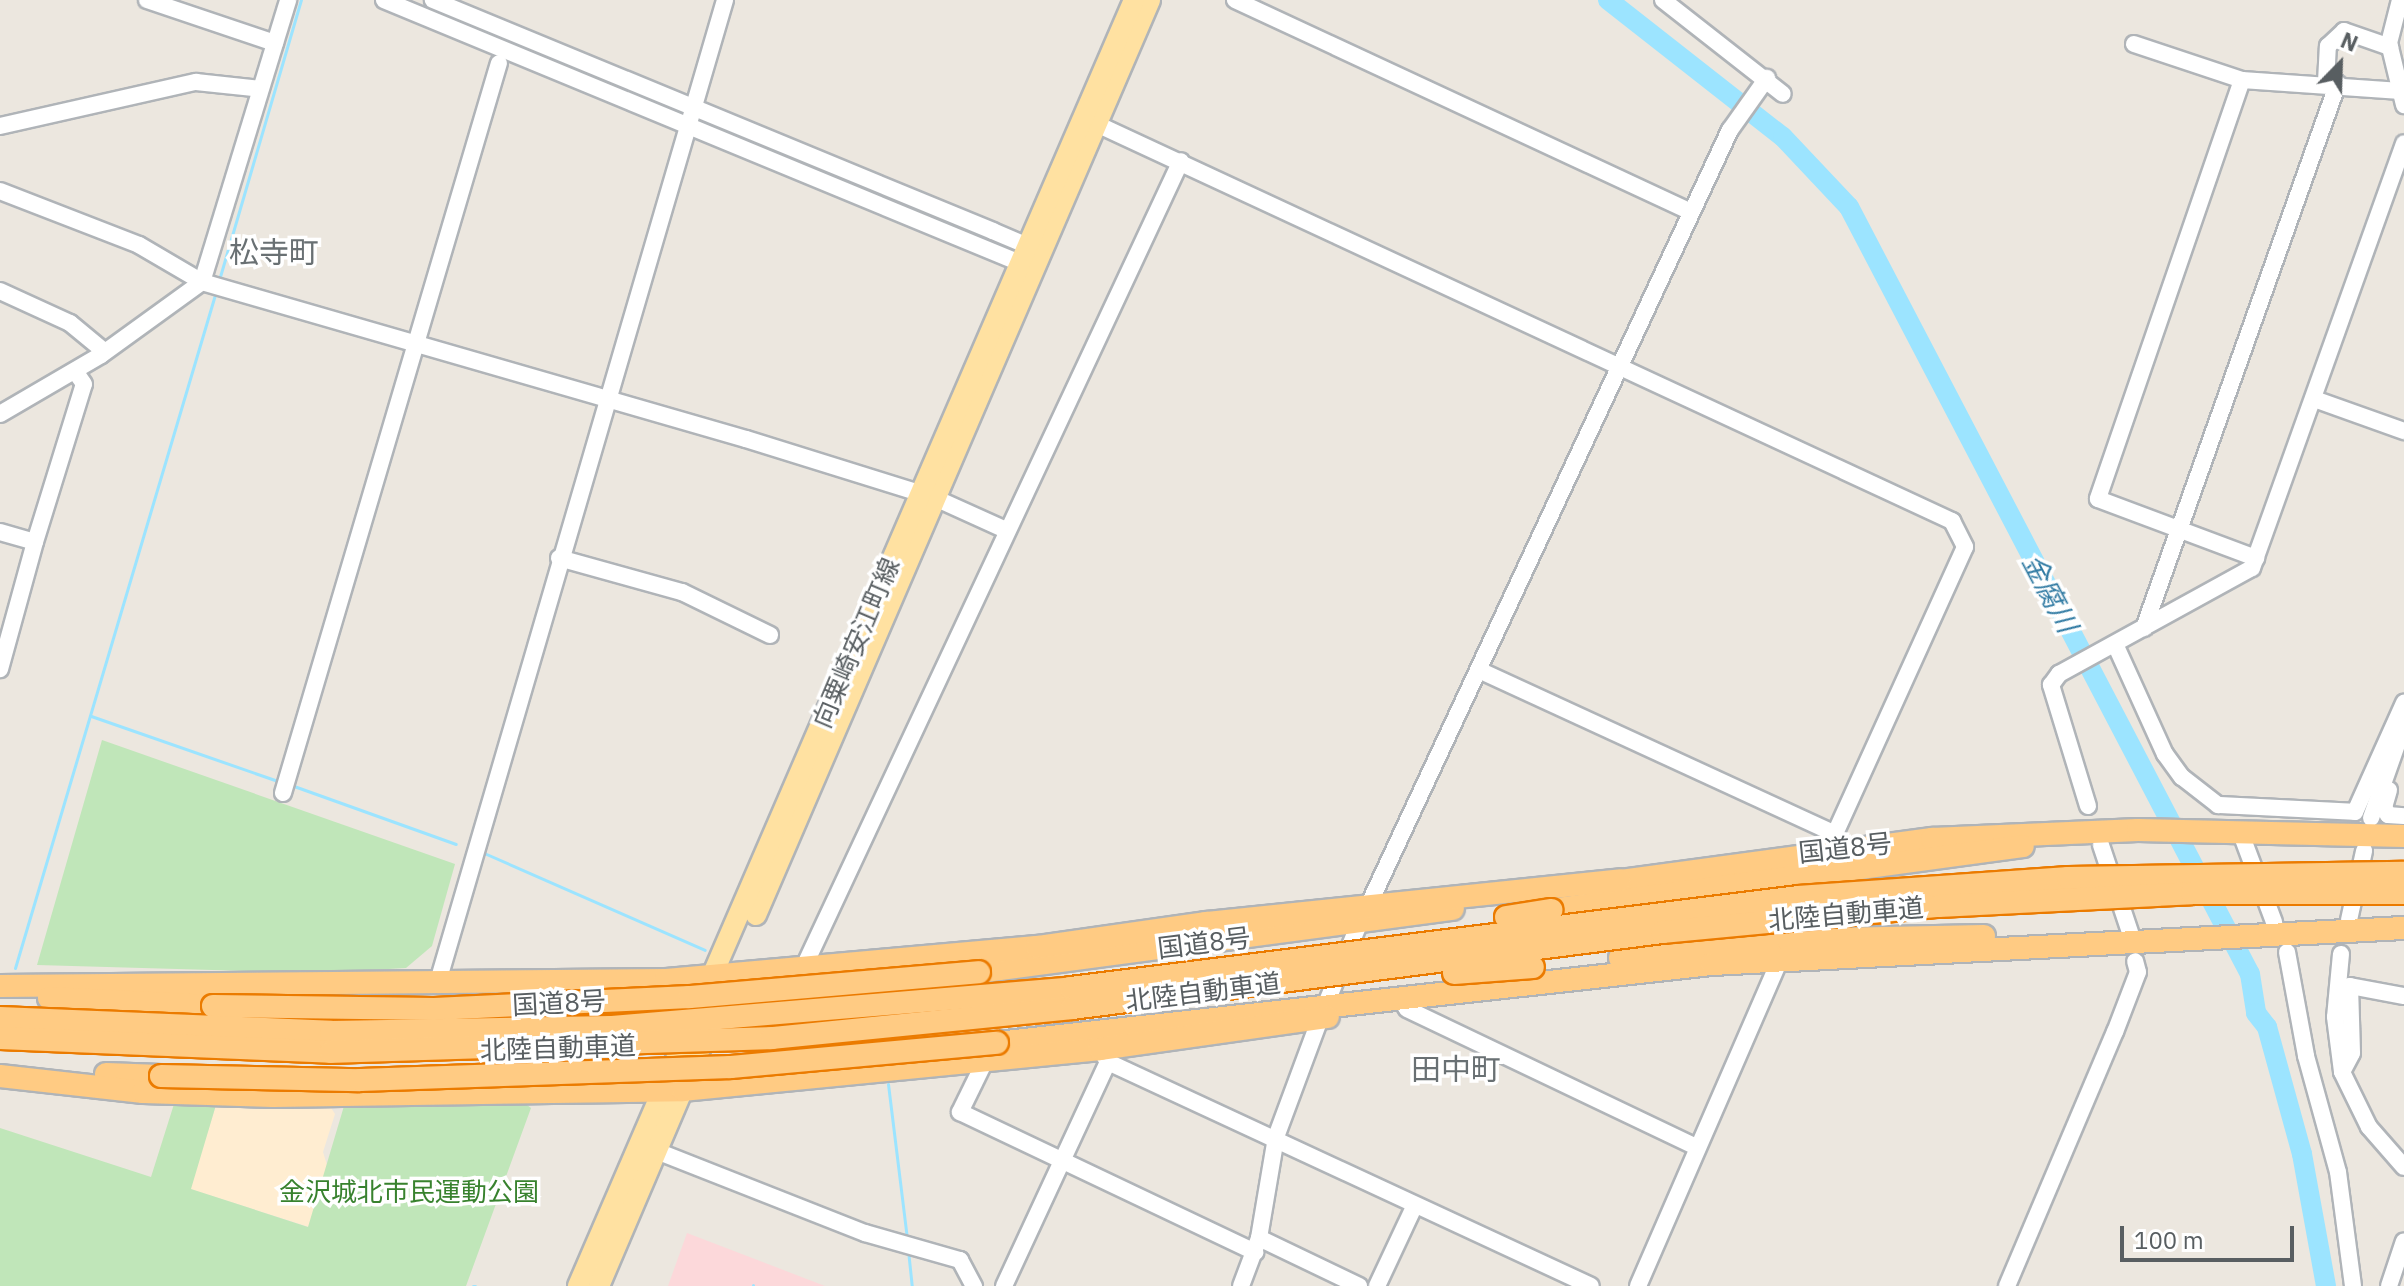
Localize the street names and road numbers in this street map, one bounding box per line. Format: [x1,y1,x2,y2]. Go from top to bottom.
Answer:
street label: 向粟崎安江町線 [806,553,906,733]
street label: 国道8号 [1797,828,1893,868]
street label: 北陸自動車道 [1767,892,1925,936]
street label: 国道8号 [1156,922,1252,964]
street label: 北陸自動車道 [1124,967,1282,1017]
street label: 国道8号 [511,985,607,1021]
street label: 北陸自動車道 [480,1030,636,1066]

